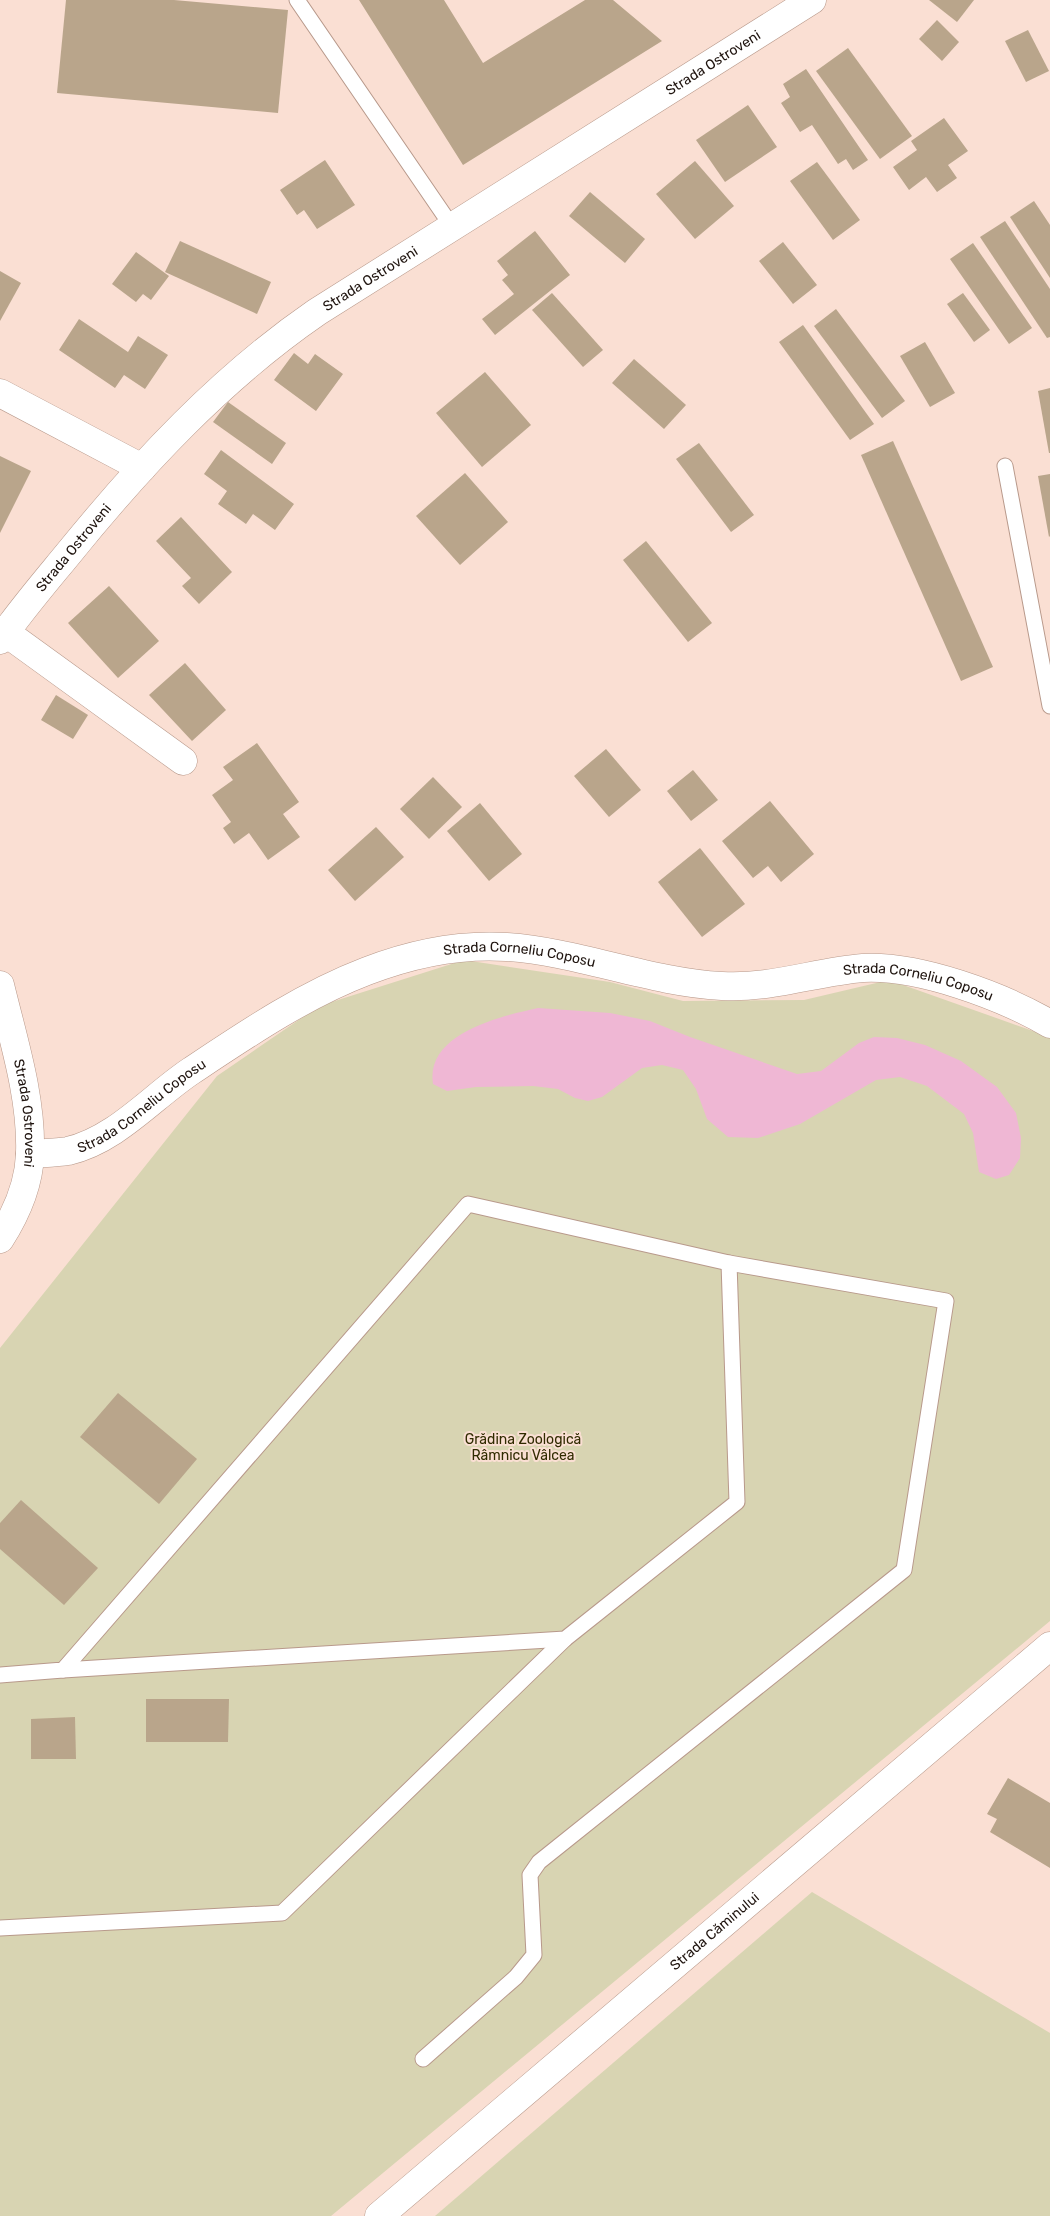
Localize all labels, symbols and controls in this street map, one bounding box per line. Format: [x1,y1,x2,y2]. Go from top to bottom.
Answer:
street label: Strada Ostroveni [662,27,764,99]
street label: Strada Ostroveni [320,243,421,315]
street label: Strada Ostroveni [32,501,115,595]
street label: Strada Corneliu Coposu [442,938,597,971]
street label: Strada Corneliu Coposu [842,960,996,1005]
street label: Strada Corneliu Coposu [75,1056,209,1157]
street label: Strada Ostroveni [10,1057,38,1168]
park label: Grădina Zoologică Râmnicu Vâlcea [465,1431,581,1464]
street label: Strada Căminului [667,1889,763,1974]

